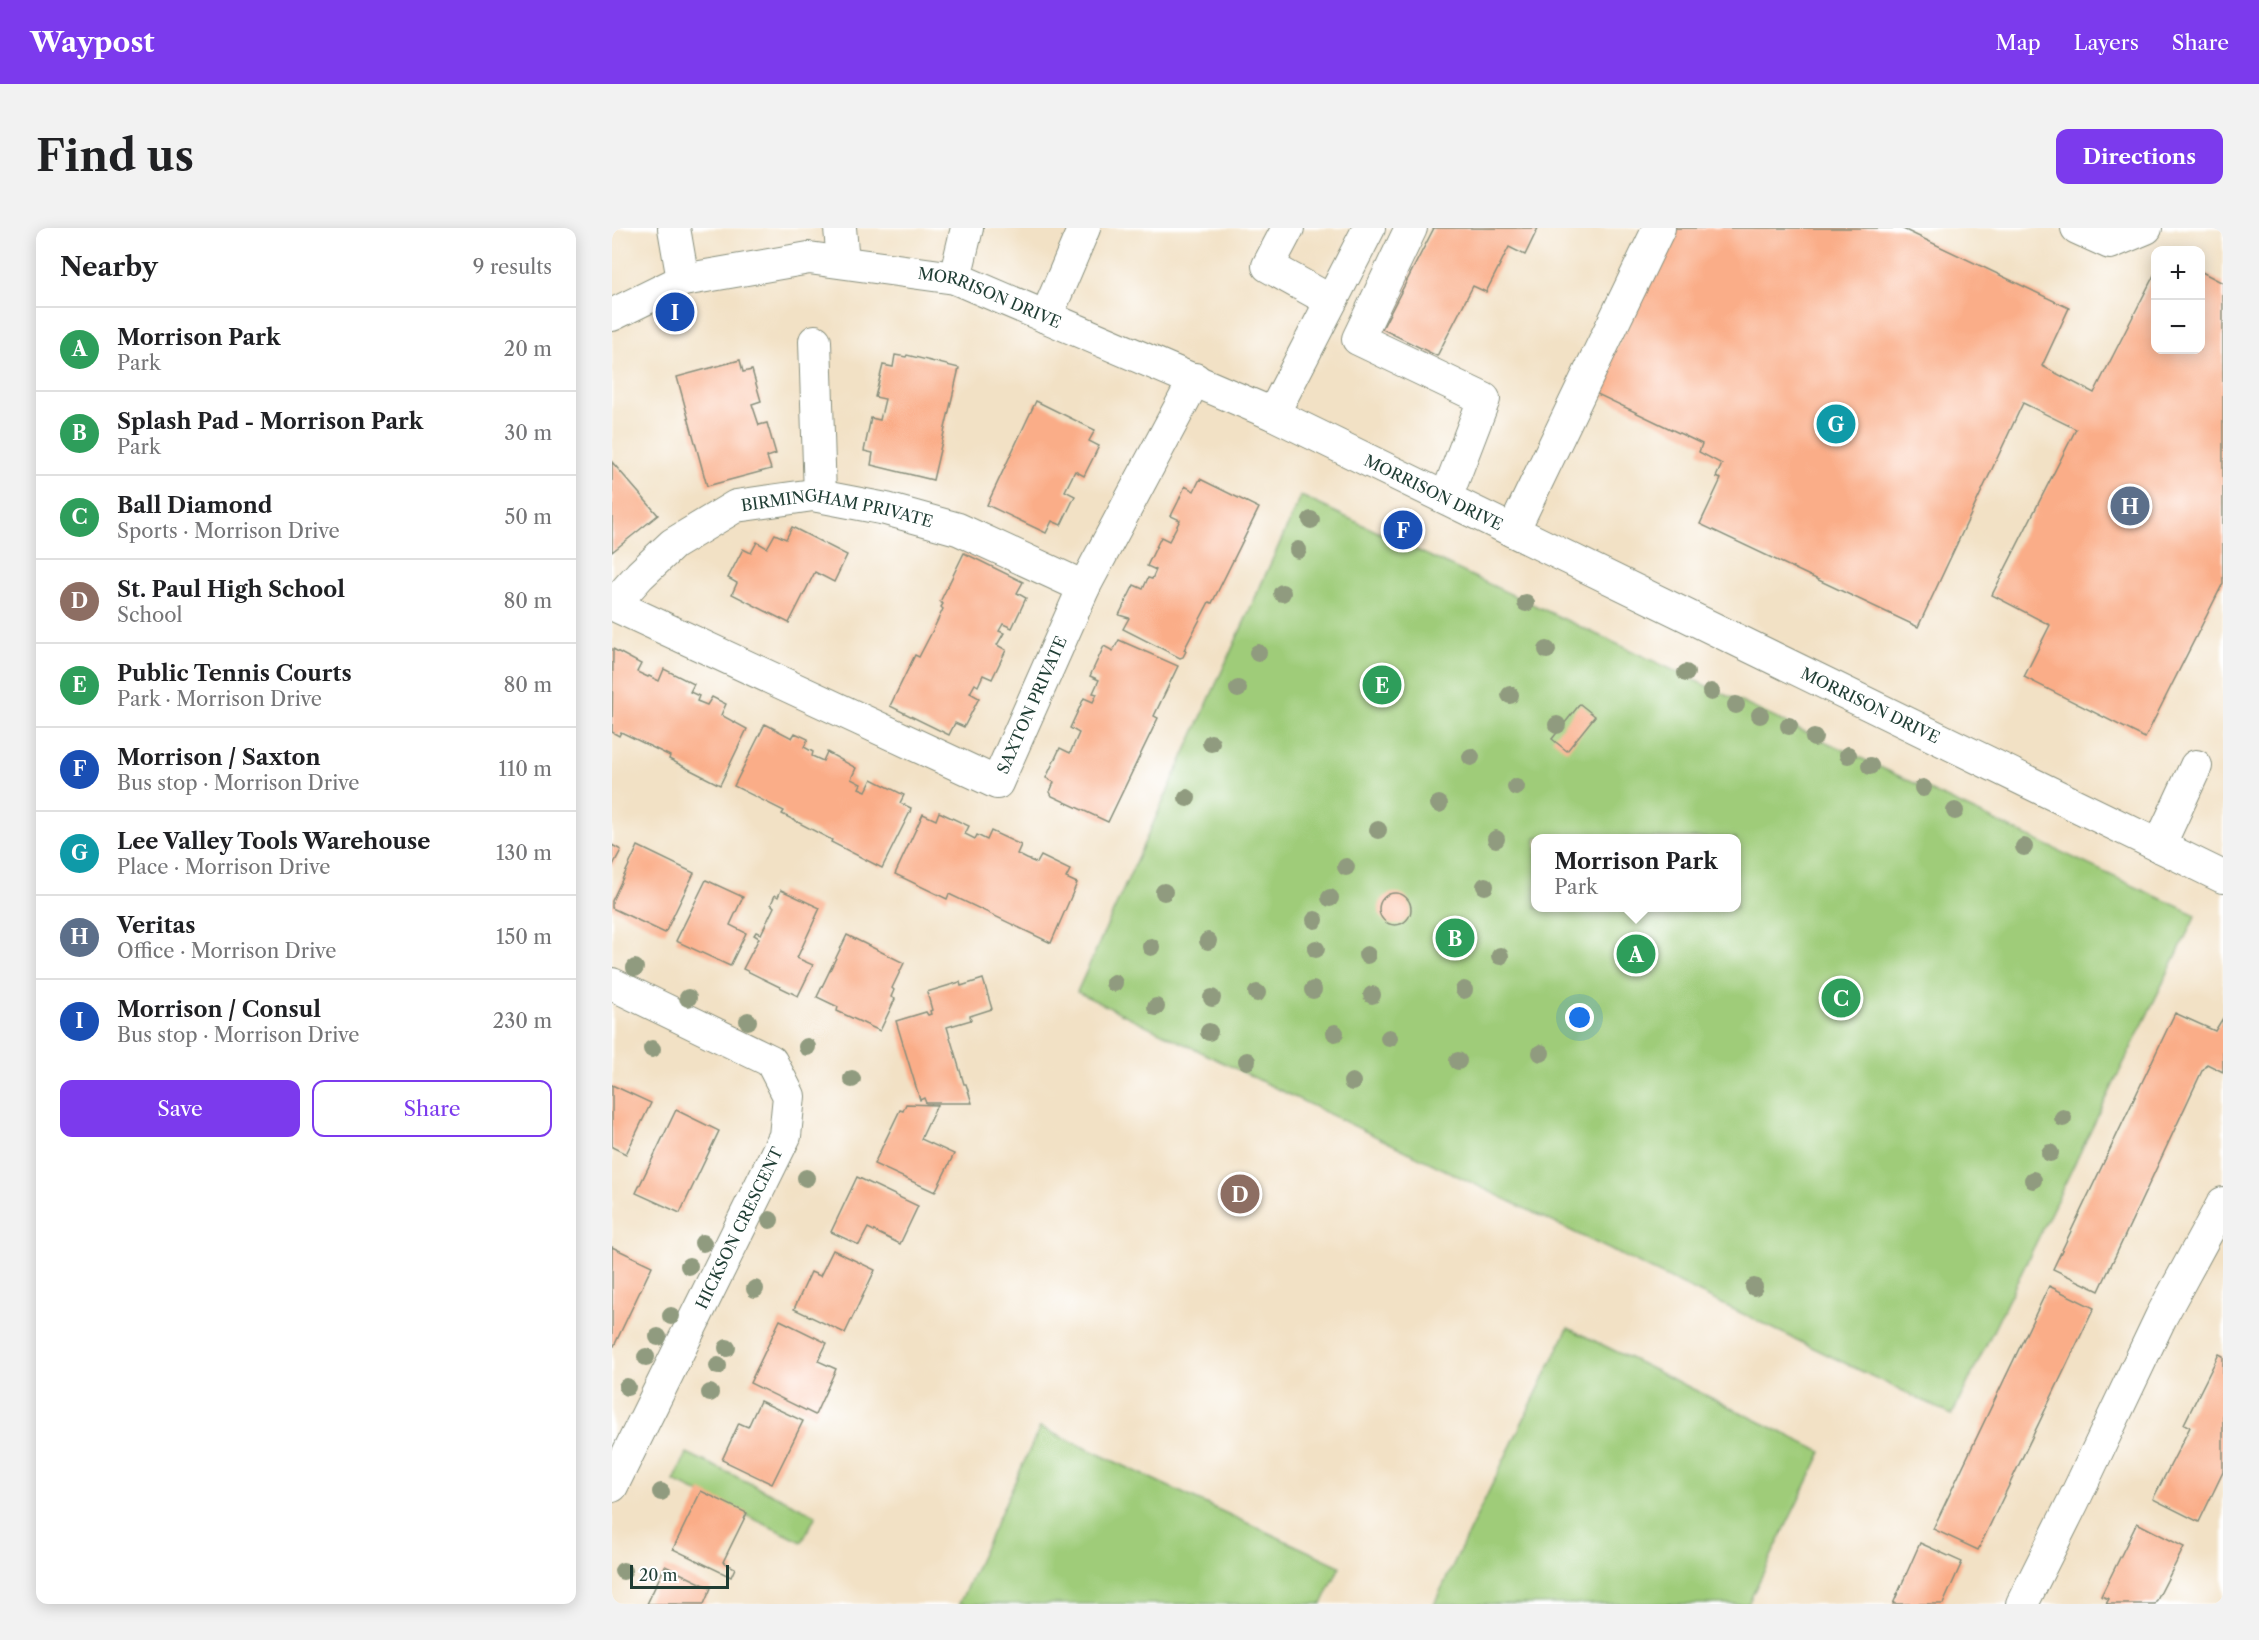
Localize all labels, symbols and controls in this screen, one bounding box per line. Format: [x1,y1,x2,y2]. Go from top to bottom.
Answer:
text: Waypost [30,25,154,59]
text: Map [1996,30,2041,55]
text: Layers [2074,30,2139,55]
text: Share [2172,30,2229,55]
button: Directions [2056,129,2223,184]
text: Find us [36,130,194,182]
map controls [2151,246,2205,354]
button: + [2151,246,2205,300]
text: Nearby [60,251,158,283]
text: 9 results [473,255,552,279]
street label: MORRISON DRIVE [917,263,1064,332]
pin: I [656,290,694,334]
button: − [2151,300,2205,354]
text: Morrison Park [117,324,281,351]
text: A [72,337,87,361]
text: 20 m [504,337,552,361]
text: Park [117,351,160,375]
pin: G [1816,402,1856,446]
text: Splash Pad - Morrison Park [117,408,423,435]
text: B [72,421,87,445]
text: 30 m [504,421,552,445]
text: Park [117,435,160,459]
street label: MORRISON DRIVE [1361,450,1506,535]
street label: BIRMINGHAM PRIVATE [740,484,935,532]
pin: H [2110,484,2150,528]
text: Ball Diamond [117,492,272,519]
text: C [71,505,88,529]
text: 50 m [505,505,552,529]
pin: F [1384,508,1422,552]
text: Sports · Morrison Drive [117,519,340,543]
text: St. Paul High School [117,576,345,603]
text: D [71,589,88,613]
text: 80 m [504,589,552,613]
text: School [117,603,182,627]
street label: SAXTON PRIVATE [992,633,1071,777]
text: Public Tennis Courts [117,660,352,687]
pin: E [1362,662,1402,708]
street label: MORRISON DRIVE [1798,663,1943,747]
text: E [72,673,87,697]
text: 80 m [504,673,552,697]
text: Park · Morrison Drive [117,687,322,711]
text: Morrison / Saxton [117,744,321,771]
text: F [73,757,86,781]
text: 110 m [499,757,552,781]
text: Bus stop · Morrison Drive [117,771,360,795]
text: Lee Valley Tools Warehouse [117,828,430,855]
popup [1531,834,1741,912]
text: G [71,841,88,865]
text: 130 m [496,841,552,865]
text: Morrison Park [1554,848,1718,875]
text: Place · Morrison Drive [117,855,330,879]
text: Park [1554,875,1598,899]
text: Veritas [117,912,195,939]
pin: B [1436,916,1474,960]
text: H [70,925,89,949]
text: 150 m [496,925,552,949]
pin: A [1616,932,1656,976]
text: Office · Morrison Drive [117,939,337,963]
pin: C [1822,976,1860,1020]
text: Morrison / Consul [117,996,321,1023]
your location [1565,1003,1594,1032]
text: I [75,1009,84,1033]
text: 230 m [493,1009,552,1033]
text: Bus stop · Morrison Drive [117,1023,360,1047]
button: Save [60,1080,300,1137]
button: Share [312,1080,552,1137]
street label: HICKSON CRESCENT [691,1144,787,1312]
pin: D [1220,1172,1260,1216]
scale bar [630,1562,729,1590]
text: 20 m [639,1565,678,1585]

